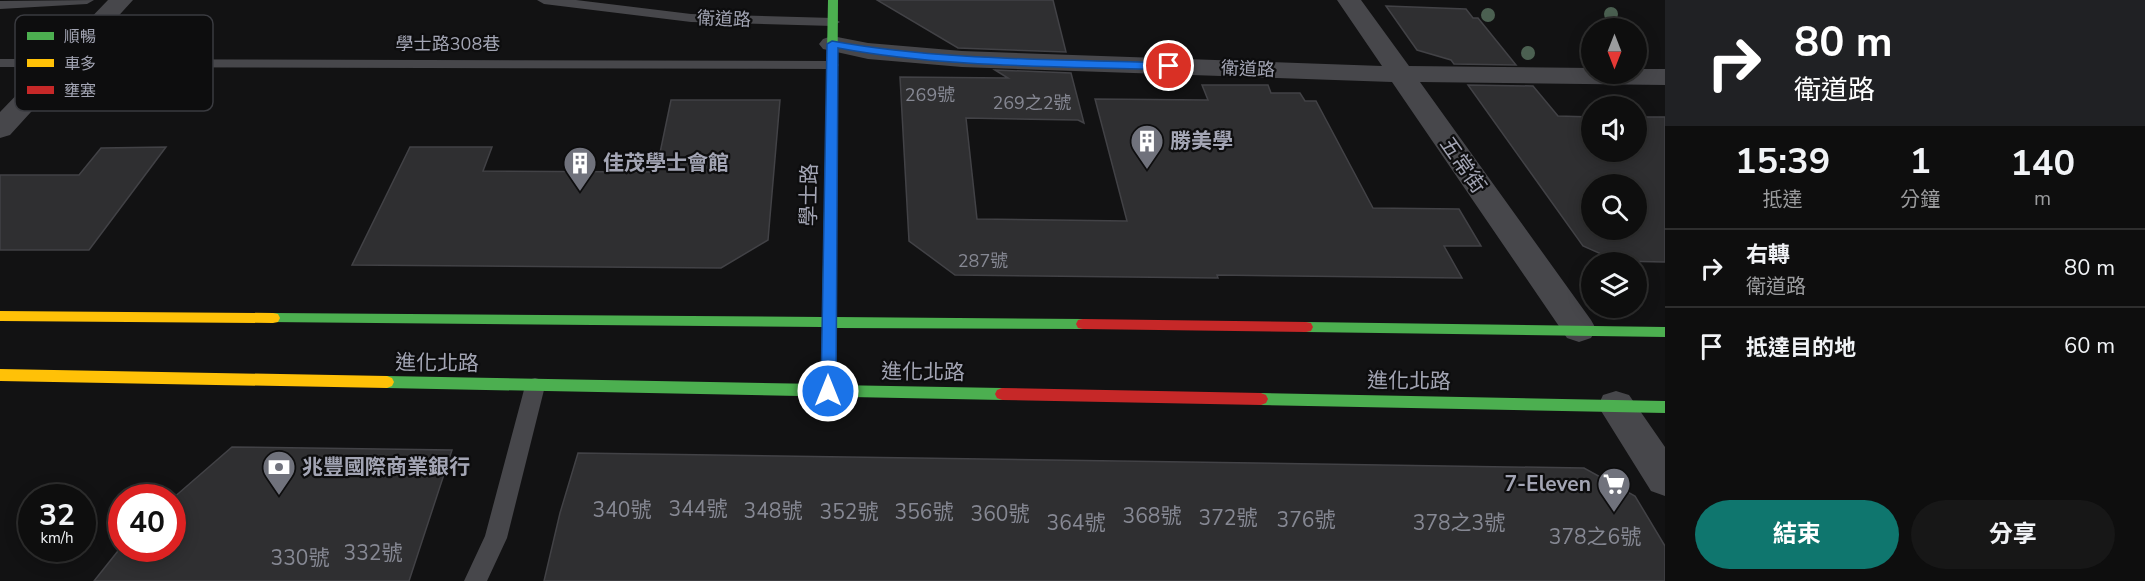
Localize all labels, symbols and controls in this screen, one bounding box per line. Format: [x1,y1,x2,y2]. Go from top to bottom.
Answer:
street label: 衛道路 [697,6,751,32]
text: 80 m [1794,14,1893,71]
legend [15,15,213,111]
north arrow [1581,18,1647,84]
map controls [1581,18,1647,318]
icon: right [1695,24,1773,102]
text: 順暢 [64,26,96,48]
street label: 學士路308巷 [396,32,500,56]
pin [1143,40,1194,91]
icon: arrive [1152,49,1185,82]
text: 車多 [64,53,96,75]
street label: 衛道路 [1221,56,1275,82]
text: 衛道路 [1794,72,1875,109]
text: 壅塞 [64,80,96,102]
house number: 269號 [905,83,955,107]
house number: 269之2號 [992,91,1072,115]
button: sound [1581,96,1647,162]
building icon: 勝美學 [1129,123,1165,170]
place label: 勝美學 [1170,127,1233,155]
street label: 五常街 [1433,131,1493,199]
text: 15:39 [1735,137,1830,186]
text: 1 [1909,137,1931,186]
text: 140 [2010,139,2075,188]
building icon: 佳茂學士會館 [562,145,598,192]
place label: 佳茂學士會館 [603,149,729,177]
street label: 學士路 [794,163,824,227]
button: search [1581,174,1647,240]
text: m [2034,185,2051,212]
text: 抵達 [1763,186,1803,213]
text: 分鐘 [1900,186,1940,213]
text: 右轉 [1746,240,1790,270]
house number: 287號 [958,249,1008,273]
button: layers [1581,252,1647,318]
icon: right [1695,252,1728,285]
text: 80 m [2064,253,2115,283]
text: 衛道路 [1746,273,1806,300]
icon: arrive [1695,330,1728,363]
text: 60 m [2064,331,2115,361]
text: 抵達目的地 [1746,333,1856,363]
street label: 進化北路 [395,348,479,378]
street label: 進化北路 [881,357,965,387]
position arrow [796,359,860,423]
street label: 進化北路 [1367,366,1451,396]
bank icon: 兆豐國際商業銀行 [261,449,297,496]
place label: 兆豐國際商業銀行 [302,453,470,481]
supermarket icon: 7-Eleven [1596,466,1632,513]
place label: 7-Eleven [1504,470,1591,498]
speed limit sign: 40 [108,484,186,562]
text: 32 [39,495,75,536]
house number: 344號 [669,495,727,523]
house number: 340號 [593,496,651,524]
house number: 348號 [744,497,802,525]
house number: 352號 [820,498,878,526]
house number: 356號 [895,498,953,526]
house number: 360號 [971,500,1029,528]
button: 結束 [1695,500,1899,569]
button: 分享 [1911,500,2115,569]
house number: 368號 [1123,502,1181,530]
house number: 372號 [1199,504,1257,532]
house number: 376號 [1277,506,1335,534]
house number: 364號 [1047,509,1105,537]
house number: 378之3號 [1413,509,1505,537]
house number: 378之6號 [1549,523,1641,551]
text: km/h [40,528,74,548]
house number: 332號 [344,539,402,567]
house number: 330號 [271,544,329,572]

